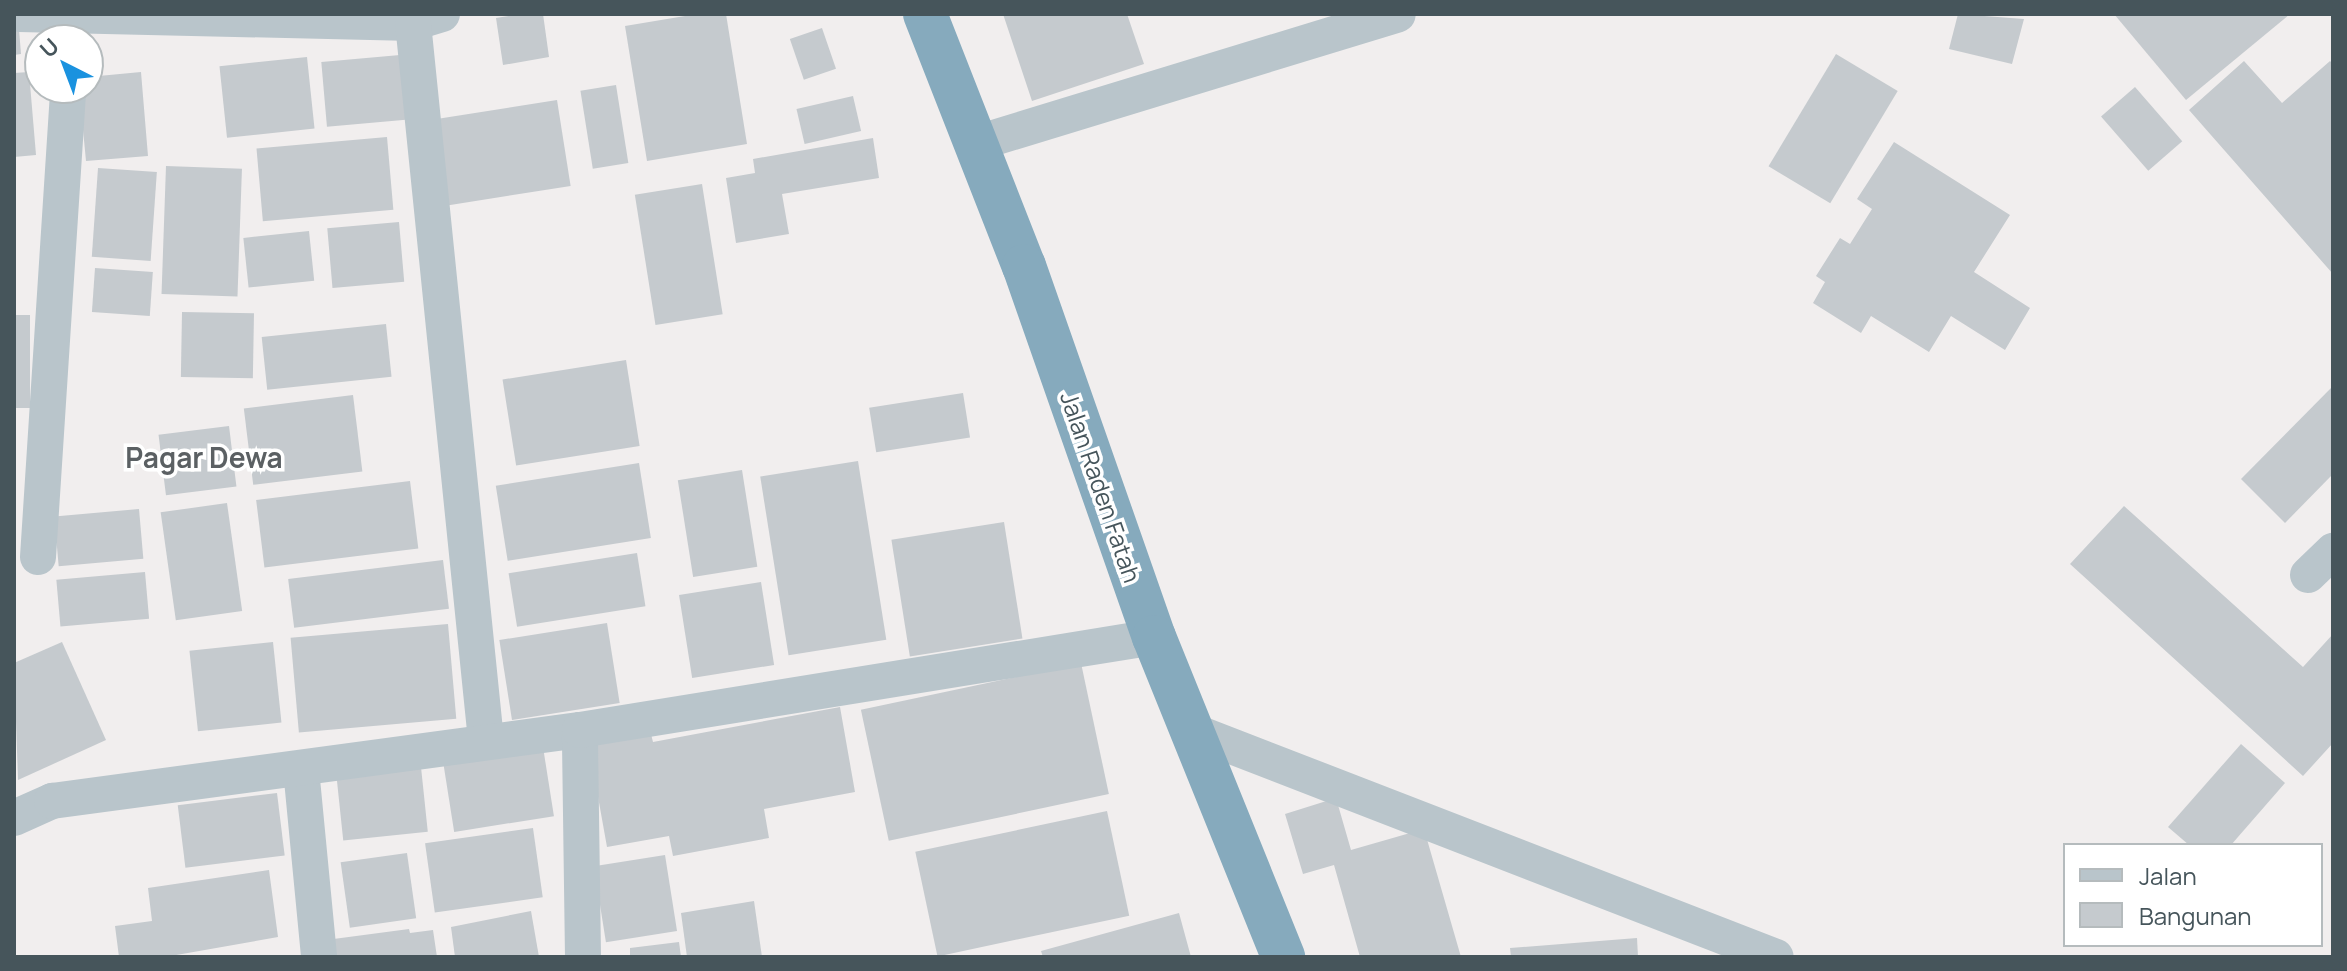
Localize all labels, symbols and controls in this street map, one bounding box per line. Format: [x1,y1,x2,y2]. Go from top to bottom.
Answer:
north arrow [24,24,104,104]
text: U [33,31,65,64]
street label: Jalan Raden Fatah [1055,388,1147,586]
district label: Pagar Dewa [125,440,283,474]
legend [2063,843,2323,947]
text: Jalan [2139,859,2197,892]
text: Bangunan [2139,899,2252,932]

